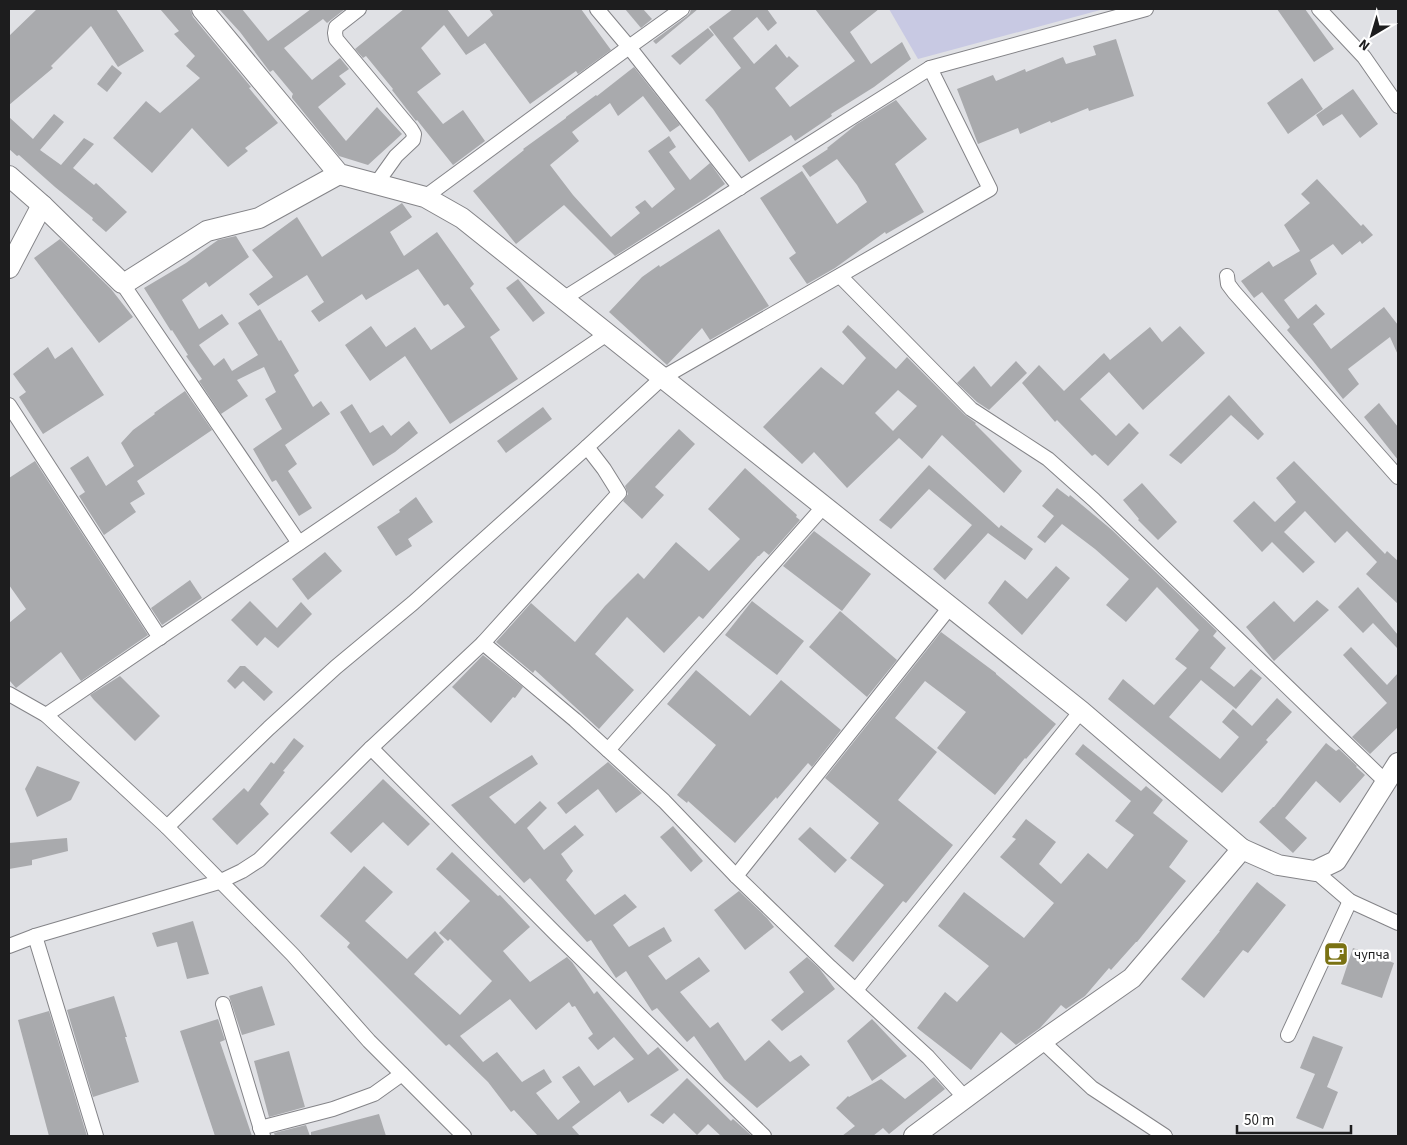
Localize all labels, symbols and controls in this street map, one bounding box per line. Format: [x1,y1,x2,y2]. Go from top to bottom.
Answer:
north arrow [1347,10,1397,60]
text: N [1355,34,1374,55]
cafe icon: чупча [1323,941,1349,967]
place label: чупча [1354,945,1390,965]
scale bar [1237,1102,1351,1134]
text: 50 m [1244,1110,1274,1131]

